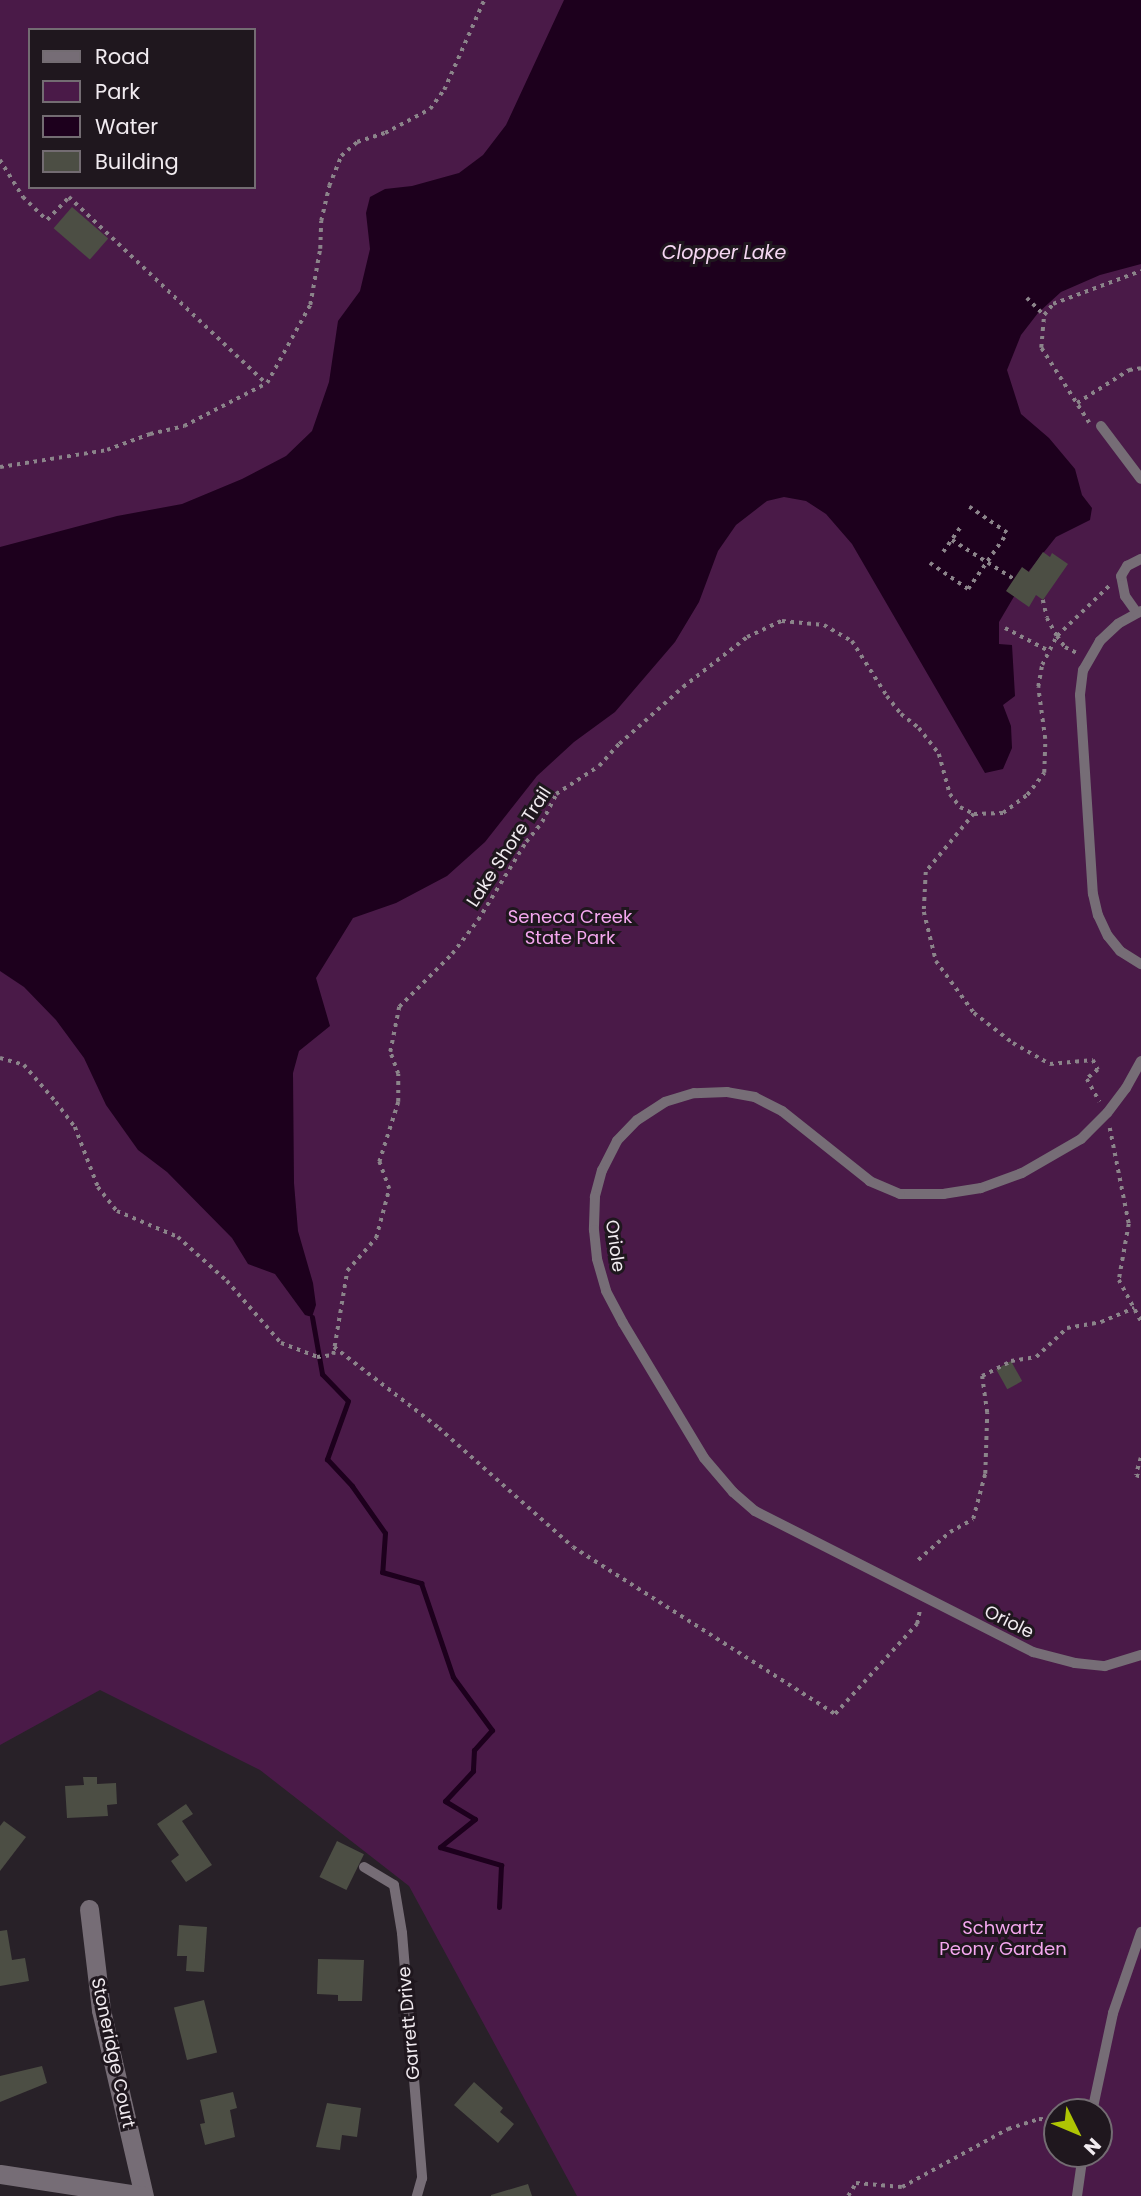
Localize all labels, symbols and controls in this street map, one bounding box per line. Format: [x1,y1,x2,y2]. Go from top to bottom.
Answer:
legend [28,28,256,189]
text: Road [95,42,150,71]
text: Park [95,77,140,106]
text: Water [95,112,158,141]
text: Building [95,147,179,176]
water label: Clopper Lake [662,242,786,264]
street label: Lake Shore Trail [462,783,556,911]
park label: Seneca Creek State Park [508,907,632,950]
street label: Oriole [601,1219,629,1273]
street label: Oriole [981,1601,1037,1643]
park label: Schwartz Peony Garden [939,1918,1067,1960]
street label: Garrett Drive [393,1965,425,2081]
street label: Stoneridge Court [87,1976,139,2130]
north arrow [1043,2098,1113,2168]
text: N [1078,2132,1107,2161]

